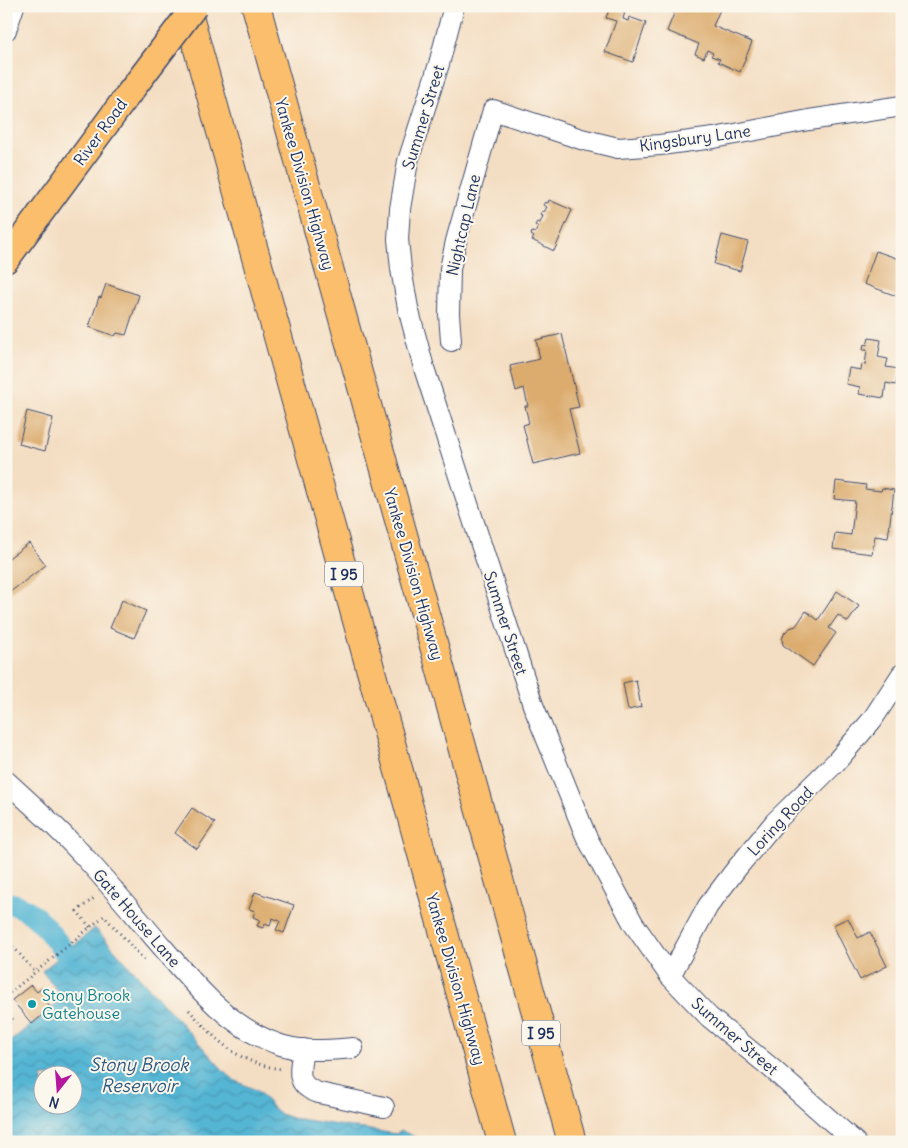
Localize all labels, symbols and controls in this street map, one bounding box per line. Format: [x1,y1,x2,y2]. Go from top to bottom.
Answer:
street label: Summer Street [398,62,449,172]
street label: River Road [69,95,131,169]
street label: Yankee Division Highway [271,96,339,272]
street label: Kingsbury Lane [638,120,752,156]
street label: Nightcap Lane [442,172,484,278]
street label: Yankee Division Highway [380,486,448,662]
road number: I 95 [325,562,363,586]
street label: Summer Street [480,569,532,678]
street label: Loring Road [743,782,817,860]
street label: Gate House Lane [89,865,185,971]
street label: Yankee Division Highway [422,891,490,1067]
place label: Stony Brook Gatehouse [42,985,130,1023]
street label: Summer Street [688,993,783,1079]
marker: Stony Brook Gatehouse [26,998,38,1010]
road number: I 95 [522,1020,560,1046]
water label: Stony Brook Reservoir [89,1053,190,1097]
north arrow [32,1066,82,1116]
text: N [47,1092,61,1112]

